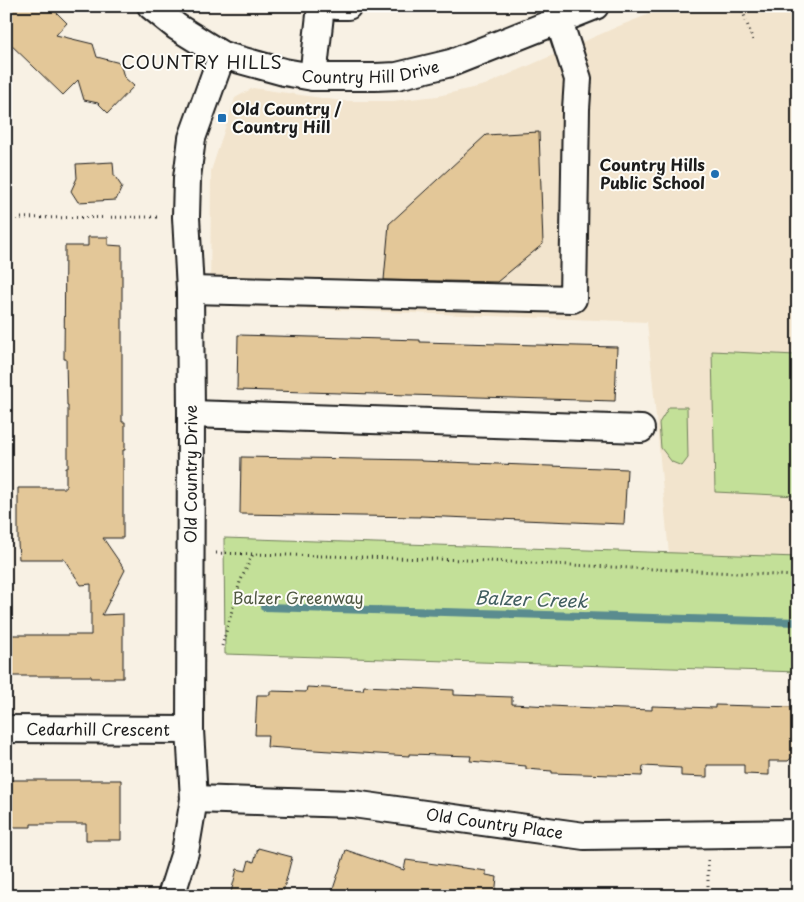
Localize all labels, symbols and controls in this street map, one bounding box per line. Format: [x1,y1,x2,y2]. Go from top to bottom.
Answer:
district label: COUNTRY HILLS [121,48,283,75]
street label: Country Hill Drive [300,53,441,88]
place label: Old Country / Country Hill [232,96,341,138]
marker: Old Country / Country Hill [216,112,228,124]
place label: Country Hills Public School [600,152,705,194]
marker: Country Hills Public School [709,168,721,180]
street label: Old Country Drive [178,405,202,543]
water label: Balzer Creek [474,583,589,614]
park label: Balzer Greenway [232,585,364,609]
street label: Cedarhill Crescent [26,716,170,741]
street label: Old Country Place [425,801,565,844]

